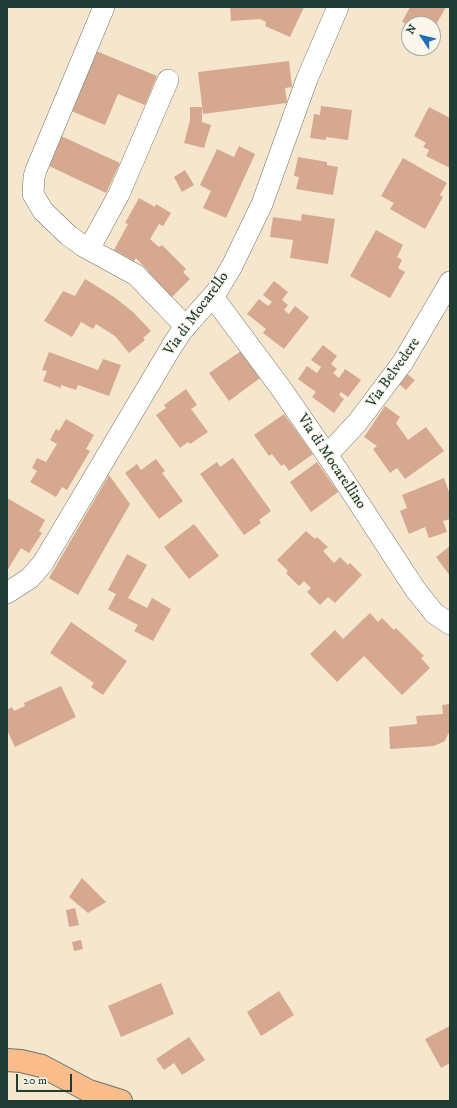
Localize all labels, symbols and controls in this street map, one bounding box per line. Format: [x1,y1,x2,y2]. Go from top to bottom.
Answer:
north arrow [401,16,441,56]
text: N [404,22,420,37]
street label: Via di Mocarello [161,269,233,359]
street label: Via Belvedere [363,335,425,411]
street label: Via di Mocarellino [293,411,369,513]
scale bar [18,1066,74,1092]
text: 20 m [23,1073,47,1088]

